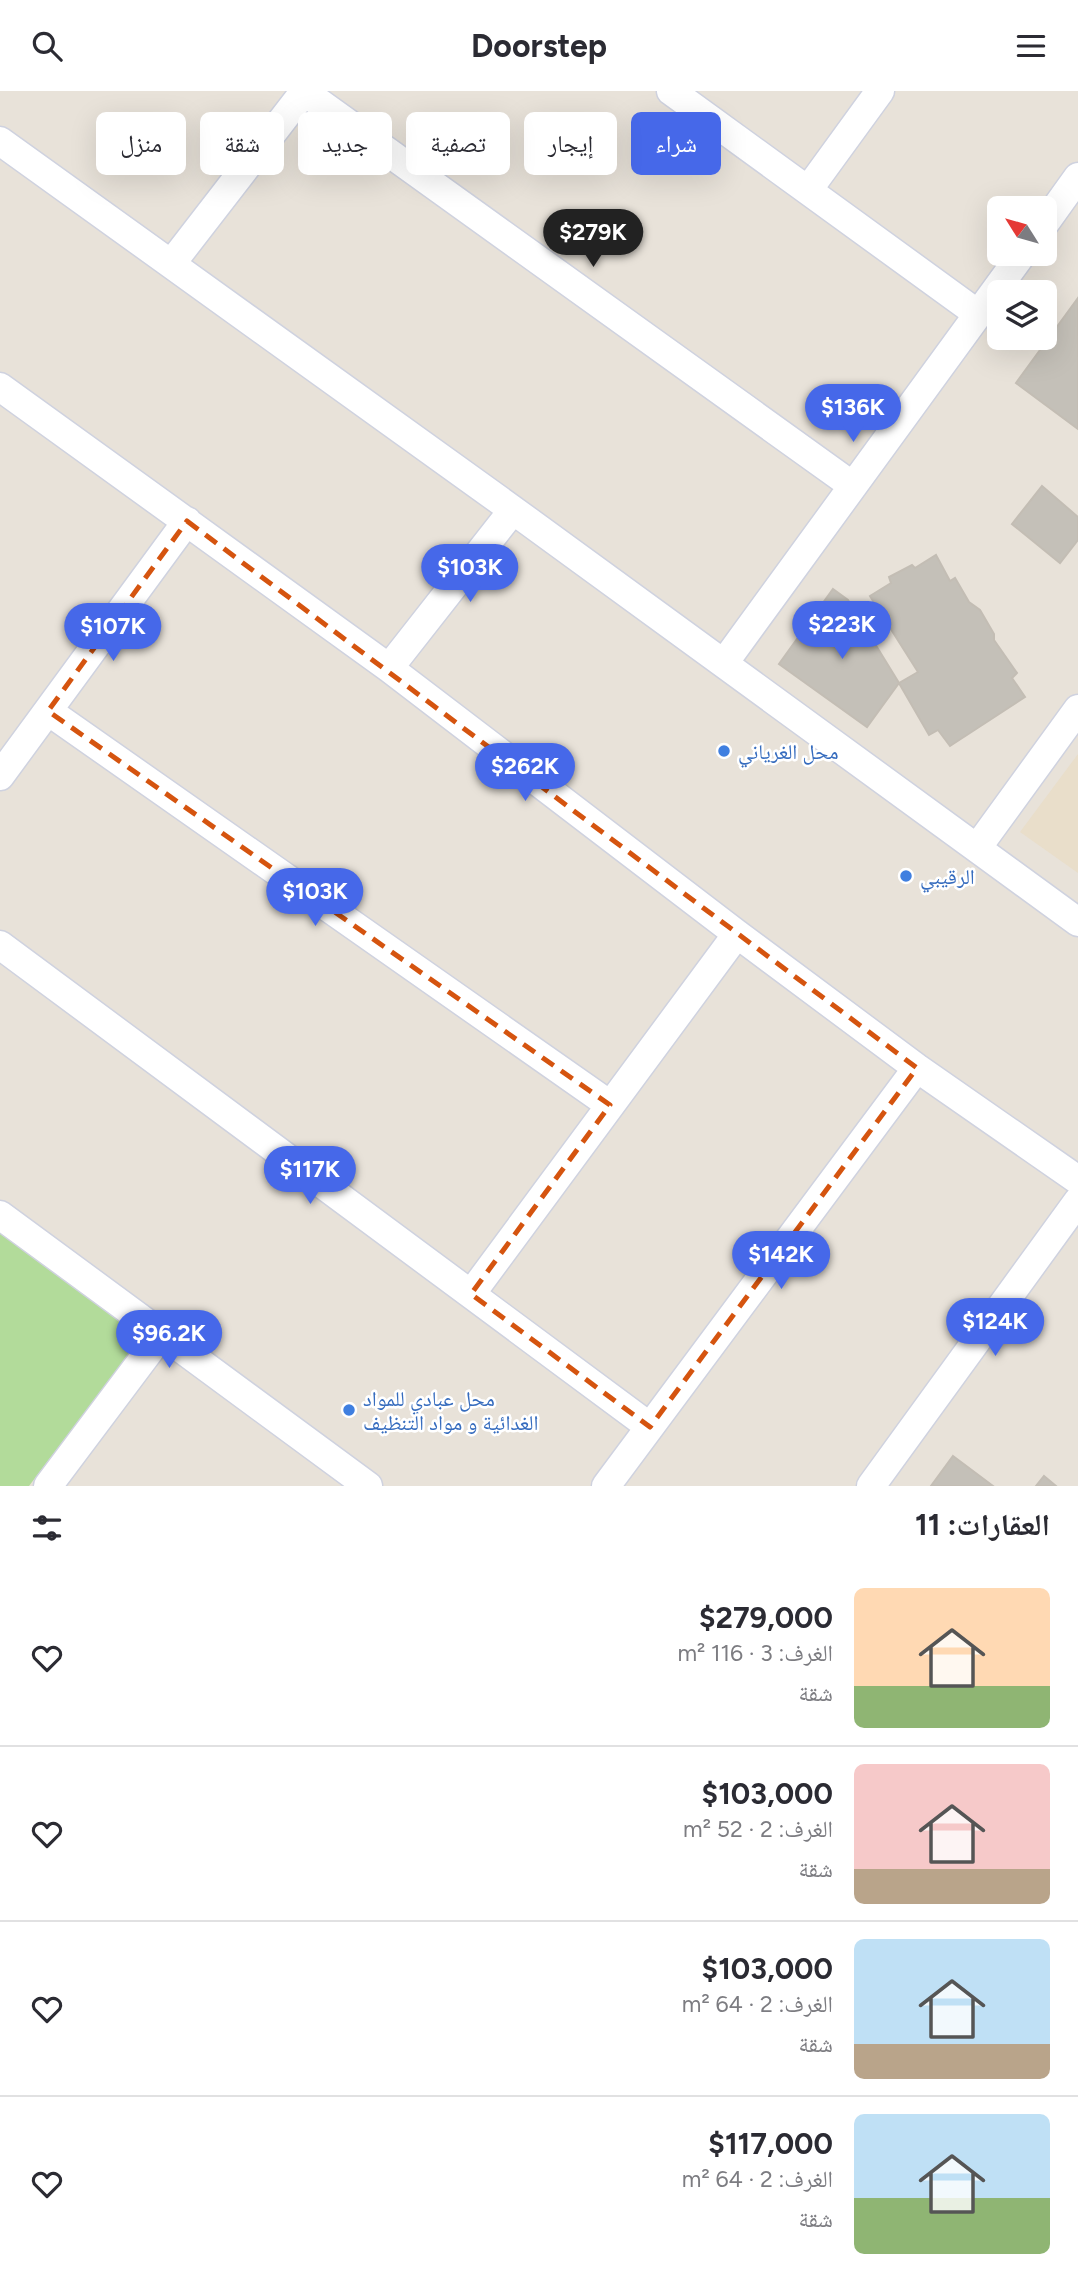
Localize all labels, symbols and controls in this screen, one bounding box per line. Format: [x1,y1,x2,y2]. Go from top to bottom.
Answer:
icon: search [28,27,66,65]
text: Doorstep [471,27,607,65]
icon: menu [1012,27,1050,65]
chip: منزل [96,112,186,175]
chip: شقة [200,112,284,175]
chip: جديد [298,112,392,175]
chip: تصفية [406,112,510,175]
chip: إيجار [524,112,617,175]
chip: شراء [631,112,721,175]
north arrow [987,196,1057,266]
map controls [987,196,1057,350]
pin: $279K [544,209,642,269]
text: $279K [559,218,627,246]
button: layers [987,280,1057,350]
pin: $136K [804,385,902,444]
text: $136K [821,393,885,421]
pin: $103K [421,545,519,604]
text: $103K [437,553,503,581]
pin: $223K [793,601,891,661]
pin: $107K [64,603,162,663]
text: $223K [808,610,876,638]
text: $107K [80,612,146,640]
place label: محل الغرياني [738,739,839,768]
pin: $262K [476,743,574,803]
marker: محل الغرياني [716,743,732,759]
text: $262K [491,752,559,780]
place label: الرقيبي [920,864,975,893]
marker: الرقيبي [898,868,914,884]
pin: $103K [266,869,364,928]
text: $103K [282,877,348,905]
pin: $117K [261,1147,359,1206]
text: $117K [280,1155,340,1183]
pin: $142K [732,1231,830,1291]
text: $142K [748,1240,814,1268]
pin: $124K [946,1299,1044,1358]
text: $124K [962,1307,1028,1335]
pin: $96.2K [112,1311,226,1370]
text: $96.2K [132,1319,206,1347]
place label: محل عبادي للمواد الغدائية و مواد التنظيف [363,1386,538,1435]
marker: محل عبادي للمواد الغدائية و مواد التنظيف [341,1402,357,1418]
text: العقارات: 11 [915,1506,1050,1543]
icon: filters [28,1509,66,1547]
text: $279,000 [699,1599,833,1636]
icon: home [910,1616,994,1700]
icon: heart [28,1639,66,1677]
text: الغرف: 3 · 116 m² [677,1639,833,1667]
text: شقة [799,1679,833,1707]
text: $103,000 [702,1775,833,1812]
icon: home [910,1792,994,1876]
icon: heart [28,1815,66,1853]
text: الغرف: 2 · 52 m² [683,1815,833,1843]
text: شقة [799,1855,833,1883]
text: $103,000 [702,1950,833,1987]
icon: home [910,1967,994,2051]
icon: heart [28,1990,66,2028]
text: الغرف: 2 · 64 m² [682,1990,833,2018]
text: شقة [799,2030,833,2058]
text: $117,000 [708,2125,833,2162]
icon: home [910,2142,994,2226]
icon: heart [28,2165,66,2203]
text: الغرف: 2 · 64 m² [682,2165,833,2193]
text: شقة [799,2205,833,2233]

